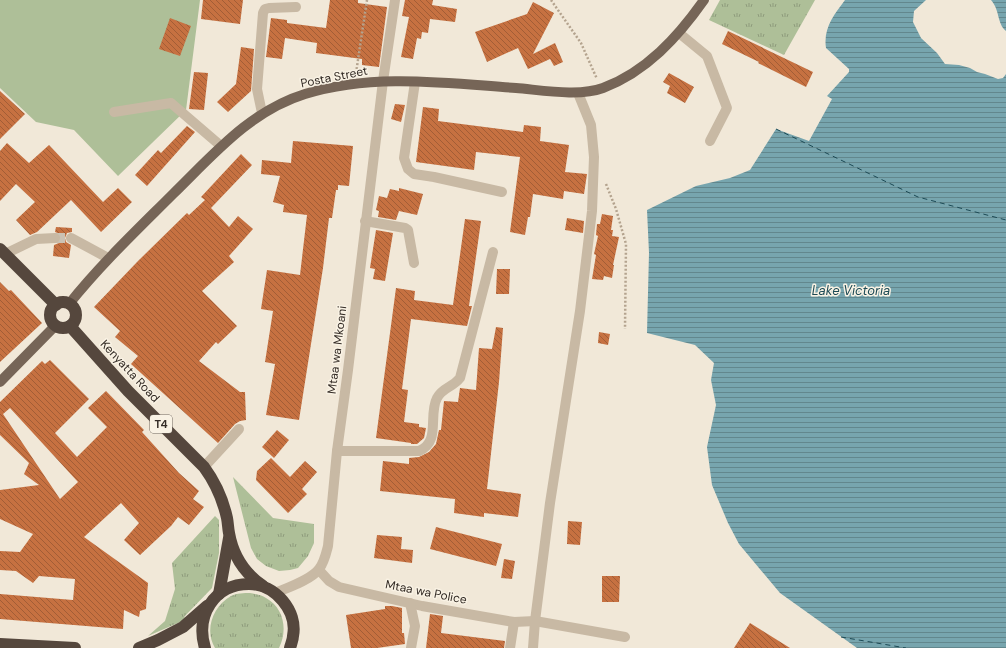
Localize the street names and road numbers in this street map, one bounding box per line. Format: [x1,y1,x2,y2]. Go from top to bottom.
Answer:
street label: Posta Street [299,63,369,91]
street label: Mtaa wa Mkoani [324,305,350,395]
street label: Kenyatta Road [97,336,163,406]
road number: T4 [150,415,172,433]
street label: Mtaa wa Police [384,576,468,608]

